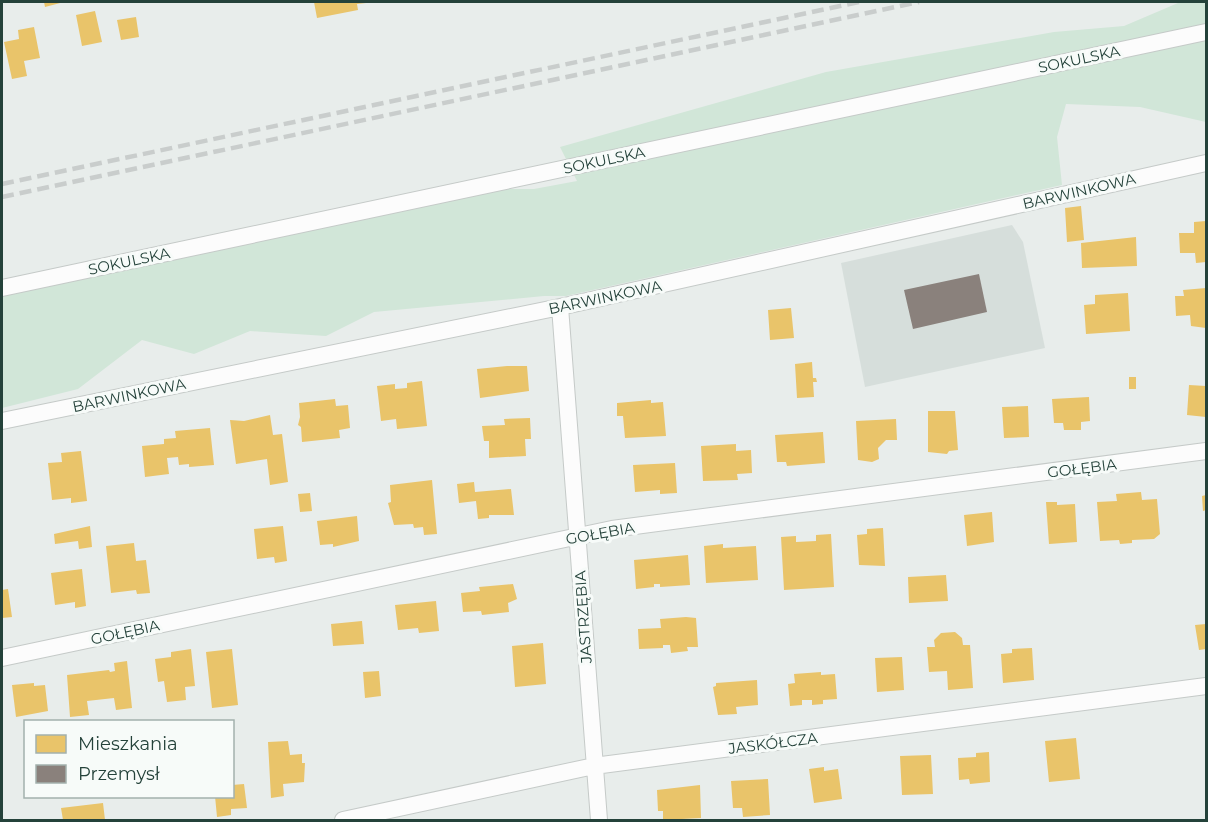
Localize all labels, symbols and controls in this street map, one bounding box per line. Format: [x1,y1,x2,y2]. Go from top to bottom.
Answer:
street label: SOKULSKA [1036,41,1122,77]
street label: SOKULSKA [561,142,647,178]
street label: BARWINKOWA [1021,169,1138,213]
street label: SOKULSKA [86,243,172,279]
street label: BARWINKOWA [547,276,664,318]
street label: BARWINKOWA [71,374,188,416]
street label: GOŁĘBIA [1046,454,1118,482]
street label: GOŁĘBIA [564,518,636,548]
street label: JASTRZĘBIA [570,570,596,665]
street label: GOŁĘBIA [89,615,161,649]
legend [24,720,234,798]
street label: JASKÓŁCZA [726,728,819,758]
text: Mieszkania [78,733,178,755]
text: Przemysł [78,763,160,785]

